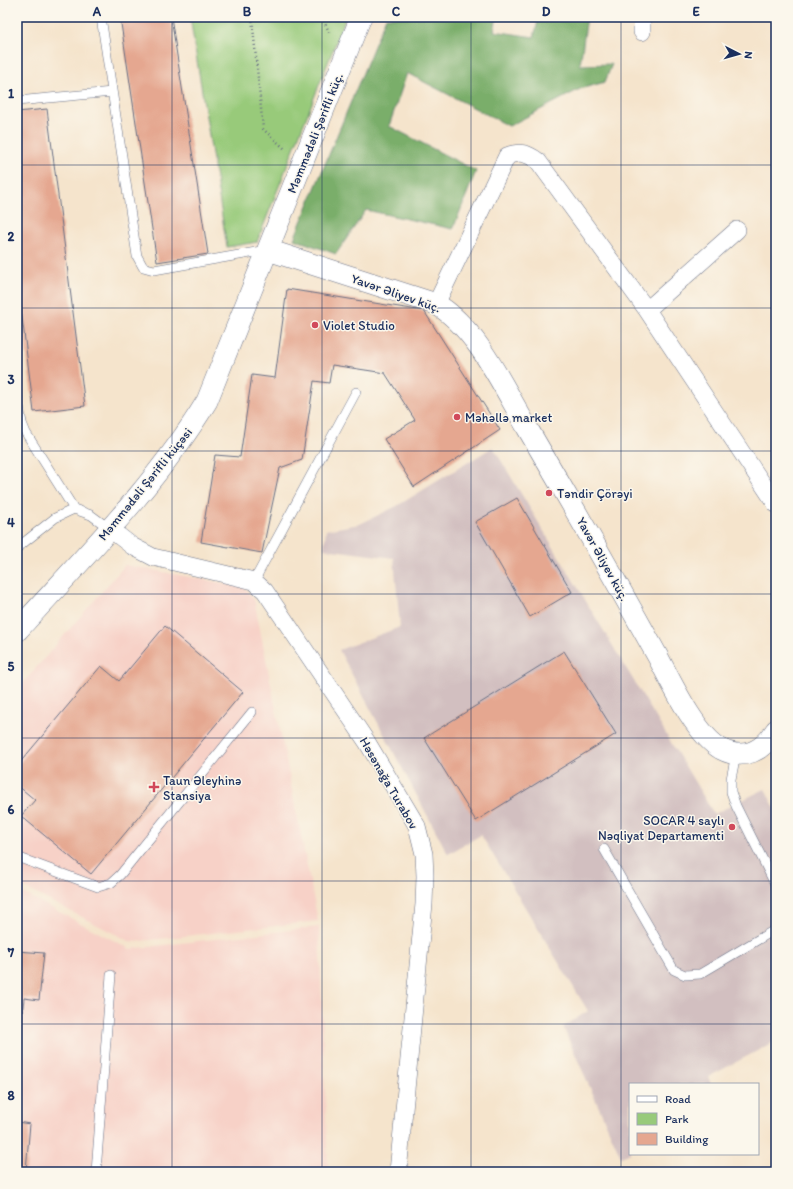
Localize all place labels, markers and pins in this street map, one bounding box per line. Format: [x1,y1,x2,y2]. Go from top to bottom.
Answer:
place label: Violet Studio [323,318,395,333]
marker: Violet Studio [310,320,320,330]
place label: Məhəllə market [465,410,552,425]
marker: Məhəllə market [452,412,462,422]
place label: Təndir Çörəyi [557,486,633,501]
marker: Təndir Çörəyi [544,488,554,498]
place label: Taun Əleyhinə Stansiya [163,773,241,803]
marker: Taun Əleyhinə Stansiya [148,781,160,793]
place label: SOCAR 4 saylı Nəqliyat Departamenti [598,813,724,843]
marker: SOCAR 4 saylı Nəqliyat Departamenti [727,822,737,832]

